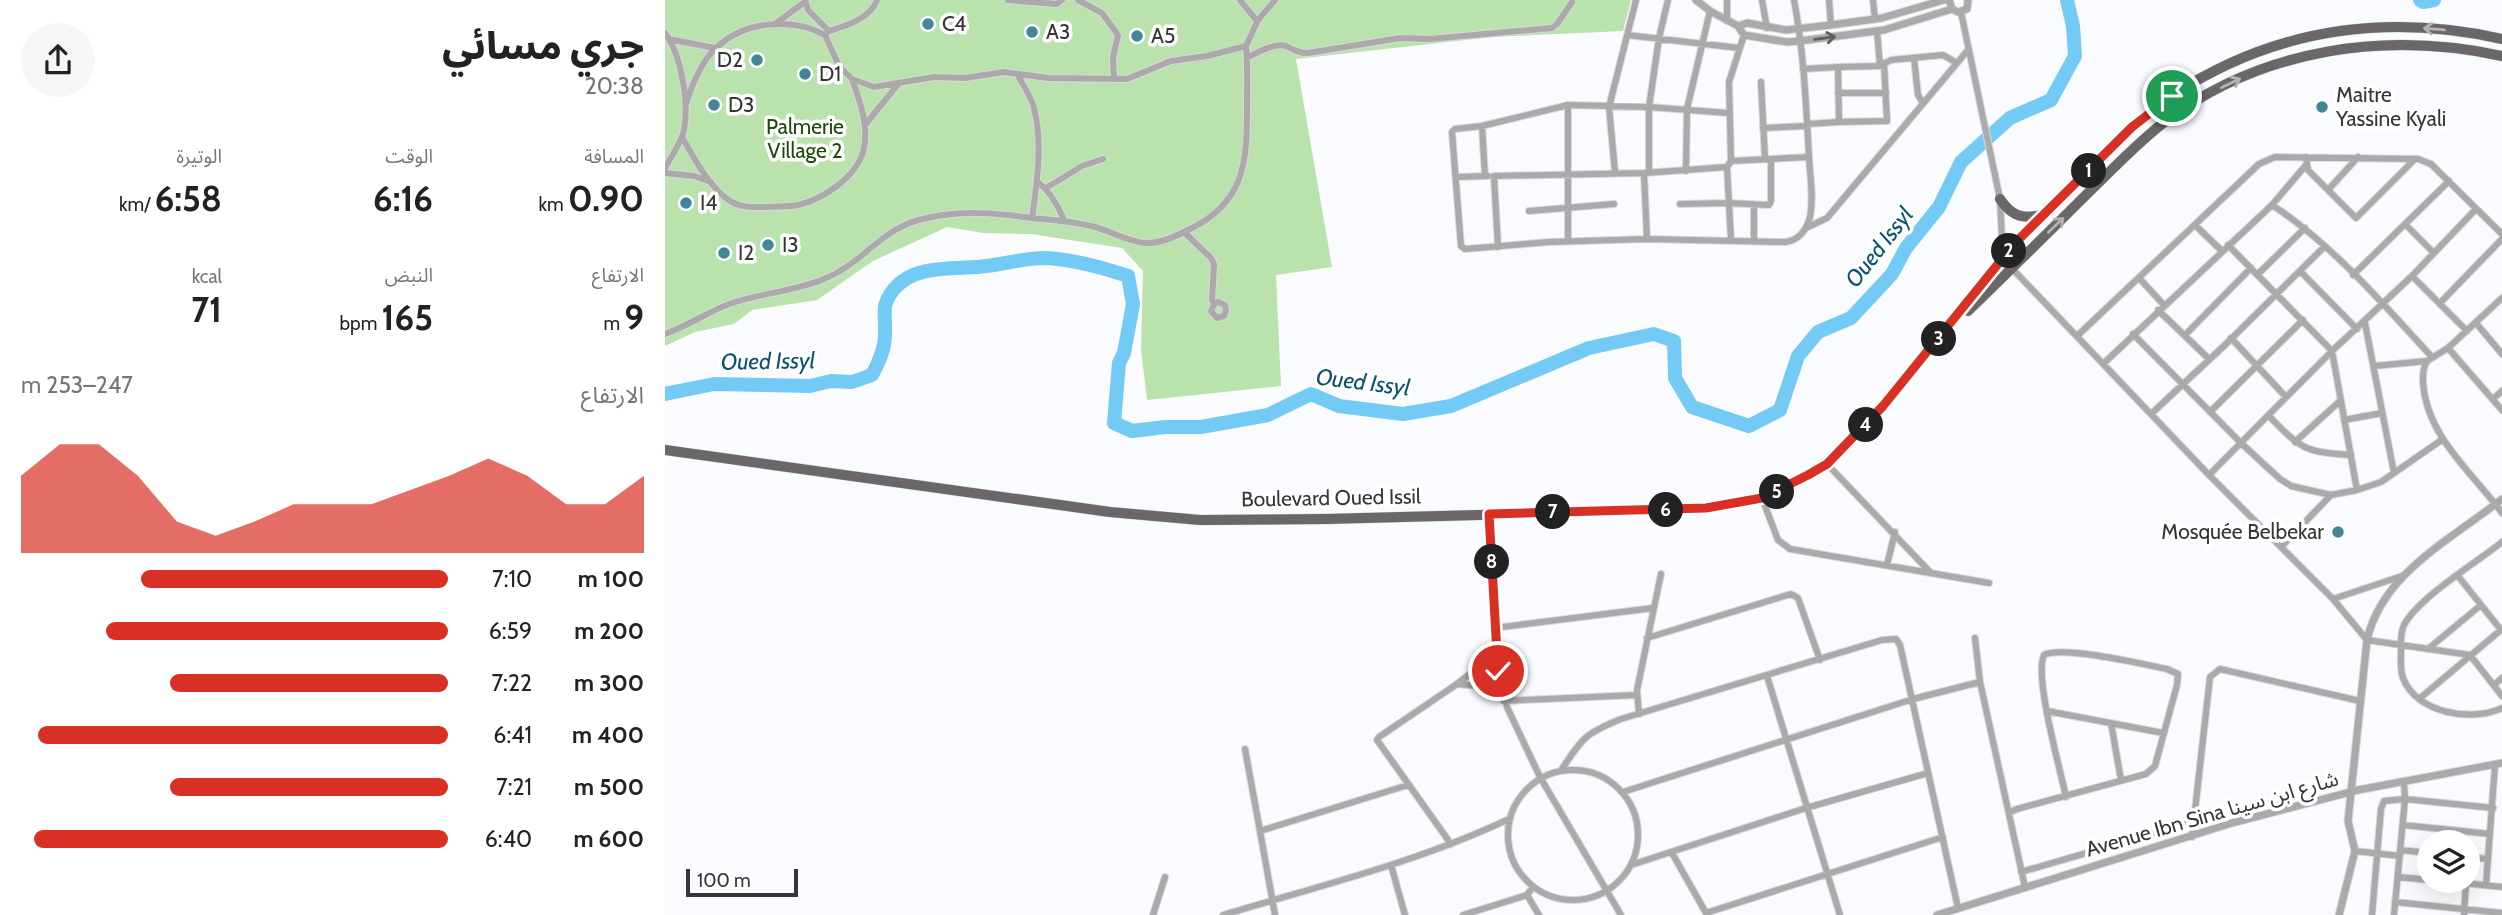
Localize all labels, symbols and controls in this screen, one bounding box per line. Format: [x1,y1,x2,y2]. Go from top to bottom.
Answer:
place label: C4 [942,11,966,36]
marker: C4 [920,16,936,32]
place label: A3 [1046,19,1070,44]
text: جري مسائي [442,22,644,69]
one-way arrow [2424,22,2446,35]
button: share [21,23,95,97]
place label: A5 [1151,23,1175,48]
marker: A3 [1024,24,1040,40]
marker: A5 [1129,28,1145,44]
one-way arrow [1813,31,1836,44]
place label: D2 [717,47,743,72]
marker: D2 [749,52,765,68]
place label: D1 [819,61,841,86]
marker: D1 [797,66,813,82]
pin [2142,66,2202,126]
text: 20:38 [585,72,644,100]
one-way arrow [2220,75,2241,89]
icon: arrive [2153,77,2191,115]
place label: Maitre Yassine Kyali [2335,82,2446,131]
place label: D3 [728,92,754,117]
marker: D3 [706,97,722,113]
marker: Maitre Yassine Kyali [2314,99,2330,115]
park label: Palmerie Village 2 [766,114,844,163]
text: الوتيرة [176,145,222,168]
text: الوقت [385,145,433,168]
text: المسافة [584,145,644,168]
pin: 1 [2071,154,2107,188]
text: 1 [2085,159,2092,182]
text: 6:58 [155,177,222,220]
text: 6:16 [373,177,433,220]
text: 0.90 [568,177,644,220]
place label: I4 [700,190,718,215]
text: /km [119,193,155,216]
text: km [539,193,568,216]
marker: I4 [678,195,694,211]
water label: Oued Issyl [1839,201,1919,293]
one-way arrow [2047,216,2064,233]
place label: I3 [782,232,799,257]
pin: 2 [1991,233,2027,268]
marker: I3 [760,237,776,253]
text: 2 [2003,239,2014,262]
place label: I2 [738,240,754,265]
marker: I2 [716,245,732,261]
text: النبض [385,264,433,287]
text: الارتفاع [592,264,644,287]
text: kcal [192,265,222,288]
text: 71 [191,288,222,331]
text: 165 [382,296,433,339]
text: 9 [624,296,644,339]
text: bpm [340,312,382,335]
text: m [603,312,624,335]
pin: 3 [1921,322,1957,356]
text: 3 [1933,327,1944,350]
water label: Oued Issyl [721,346,816,376]
water label: Oued Issyl [1315,362,1412,402]
text: 247–253 m [21,371,133,399]
text: الارتفاع [581,381,644,409]
pin: 4 [1849,408,1883,442]
text: 4 [1860,413,1871,436]
pin: 5 [1759,475,1795,510]
text: 5 [1771,480,1782,503]
street label: Boulevard Oued Issil [1241,483,1421,512]
pin: 6 [1649,492,1683,528]
pin: 7 [1535,494,1571,530]
text: 6 [1660,498,1671,521]
text: 7 [1548,500,1557,523]
place label: Mosquée Belbekar [2161,519,2324,544]
marker: Mosquée Belbekar [2330,524,2346,540]
pin: 8 [1475,544,1509,580]
text: 8 [1486,550,1497,573]
text: 7:10 [492,565,532,593]
text: 100 m [578,565,644,593]
text: 6:59 [489,617,532,645]
text: 200 m [574,617,644,645]
pin [1468,641,1528,701]
icon: check [1479,652,1517,690]
text: 7:22 [492,669,532,697]
text: 300 m [574,669,644,697]
text: 6:41 [493,721,532,749]
text: 400 m [572,721,644,749]
street label: Avenue Ibn Sina شارع ابن سينا [2083,765,2342,864]
text: 7:21 [496,773,532,801]
text: 500 m [574,773,644,801]
text: 6:40 [485,825,532,853]
text: 600 m [573,825,644,853]
map controls [2417,830,2480,893]
button: layers [2417,830,2480,893]
scale bar [686,866,798,898]
text: 100 m [697,869,751,892]

